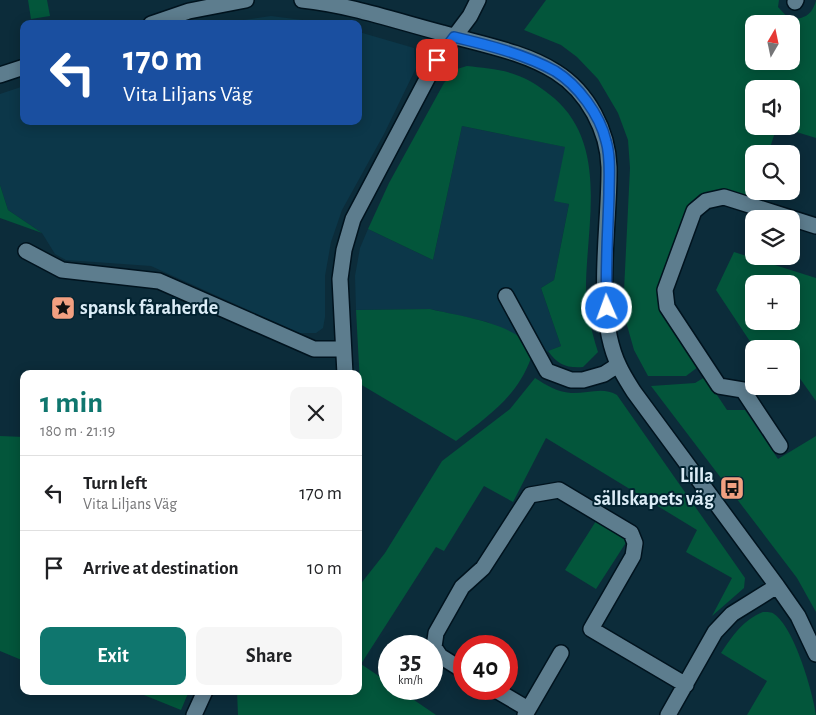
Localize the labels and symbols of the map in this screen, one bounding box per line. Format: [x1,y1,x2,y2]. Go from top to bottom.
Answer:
north arrow [745,15,800,70]
pin [416,39,458,81]
position arrow [580,281,632,333]
place icon: spansk fåraherde [50,295,76,321]
place label: spansk fåraherde [80,298,218,318]
place label: Lilla sällskapets väg [594,466,715,509]
bus stop icon: Lilla sällskapets väg [719,475,745,501]
speed limit sign: 40 [453,635,518,700]

